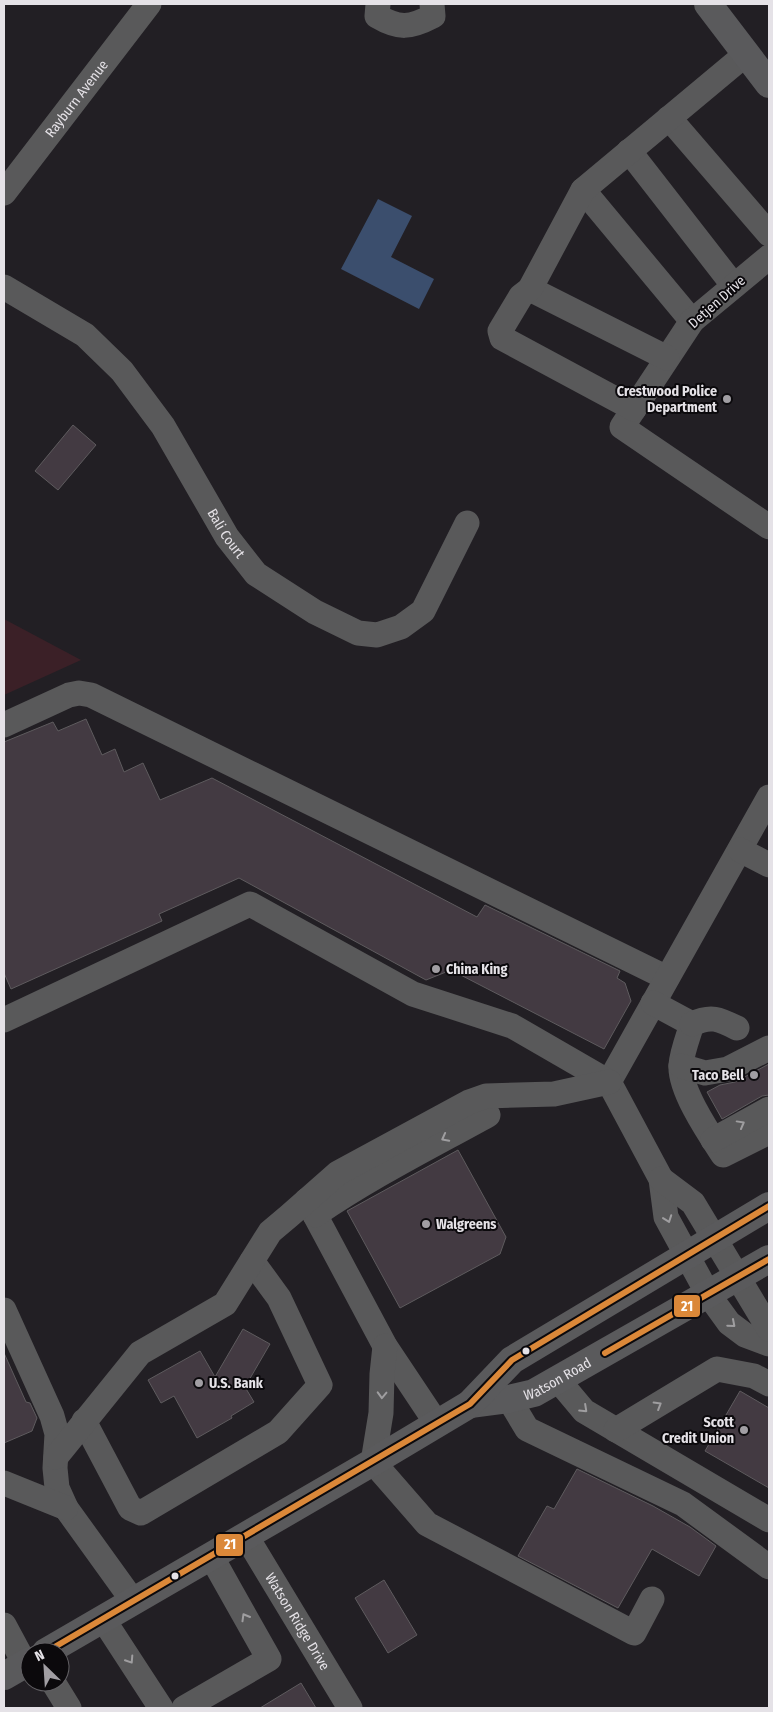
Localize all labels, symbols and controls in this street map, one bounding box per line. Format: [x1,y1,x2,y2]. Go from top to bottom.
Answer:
street label: Rayburn Avenue [41,56,111,141]
street label: Detjen Drive [685,272,749,332]
place label: Crestwood Police Department [617,383,718,416]
marker: Crestwood Police Department [721,393,733,405]
street label: Bali Court [204,505,249,562]
place label: China King [446,961,507,978]
marker: China King [430,963,442,975]
place label: Taco Bell [692,1067,744,1084]
marker: Taco Bell [748,1069,760,1081]
one-way arrow [736,1120,745,1130]
one-way arrow [441,1132,450,1142]
one-way arrow [662,1214,672,1223]
place label: Walgreens [436,1216,496,1233]
marker: Walgreens [420,1218,432,1230]
line badge: 21 [673,1294,701,1318]
text: 21 [680,1298,693,1315]
one-way arrow [726,1319,735,1328]
unlabelled marker [521,1346,531,1356]
street label: Watson Road [522,1354,594,1404]
place label: U.S. Bank [209,1375,264,1392]
marker: U.S. Bank [193,1377,205,1389]
one-way arrow [376,1391,387,1399]
one-way arrow [652,1401,661,1411]
one-way arrow [578,1403,587,1412]
place label: Scott Credit Union [662,1414,735,1447]
marker: Scott Credit Union [738,1424,750,1436]
line badge: 21 [215,1533,244,1557]
text: 21 [223,1536,236,1553]
street label: Watson Ridge Drive [262,1570,334,1673]
unlabelled marker [170,1571,180,1581]
one-way arrow [242,1613,252,1622]
north arrow [20,1642,70,1692]
text: N [32,1646,47,1665]
one-way arrow [123,1655,133,1664]

